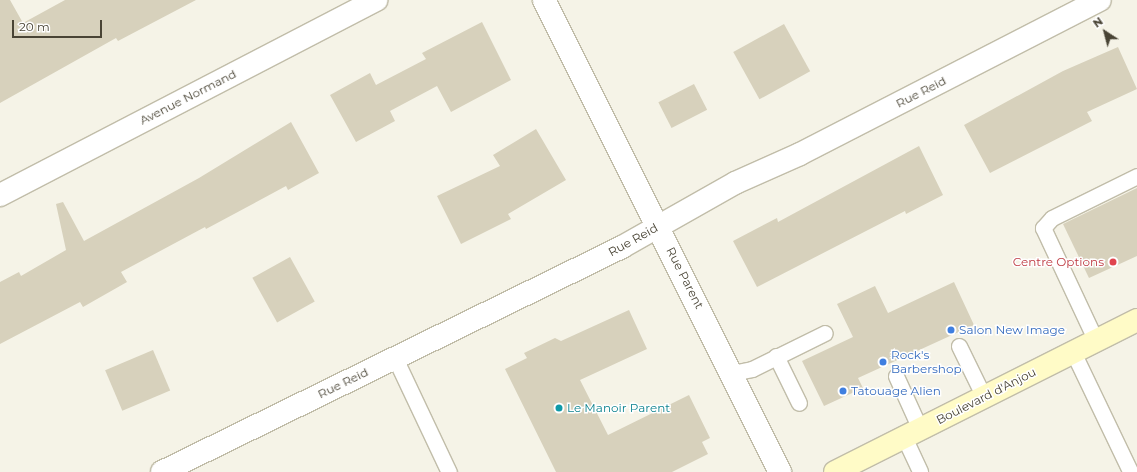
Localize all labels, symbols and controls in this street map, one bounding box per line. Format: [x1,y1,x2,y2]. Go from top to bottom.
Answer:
scale bar [14,12,104,38]
north arrow [1085,12,1125,52]
text: N [1090,14,1106,31]
text: 20 m [19,19,50,34]
street label: Avenue Normand [137,66,239,128]
street label: Rue Reid [893,73,949,111]
street label: Rue Reid [606,221,660,259]
street label: Rue Parent [663,245,707,311]
place label: Centre Options [1013,255,1104,269]
marker: Centre Options [1107,256,1119,268]
place label: Salon New Image [959,323,1065,337]
marker: Salon New Image [946,325,956,335]
place label: Rock's Barbershop [891,348,962,376]
marker: Rock's Barbershop [878,357,888,367]
street label: Rue Reid [315,365,371,401]
street label: Boulevard d'Anjou [934,365,1038,427]
place label: Tatouage Alien [851,384,941,398]
marker: Tatouage Alien [838,386,848,396]
place label: Le Manoir Parent [567,401,670,415]
marker: Le Manoir Parent [554,403,564,413]

